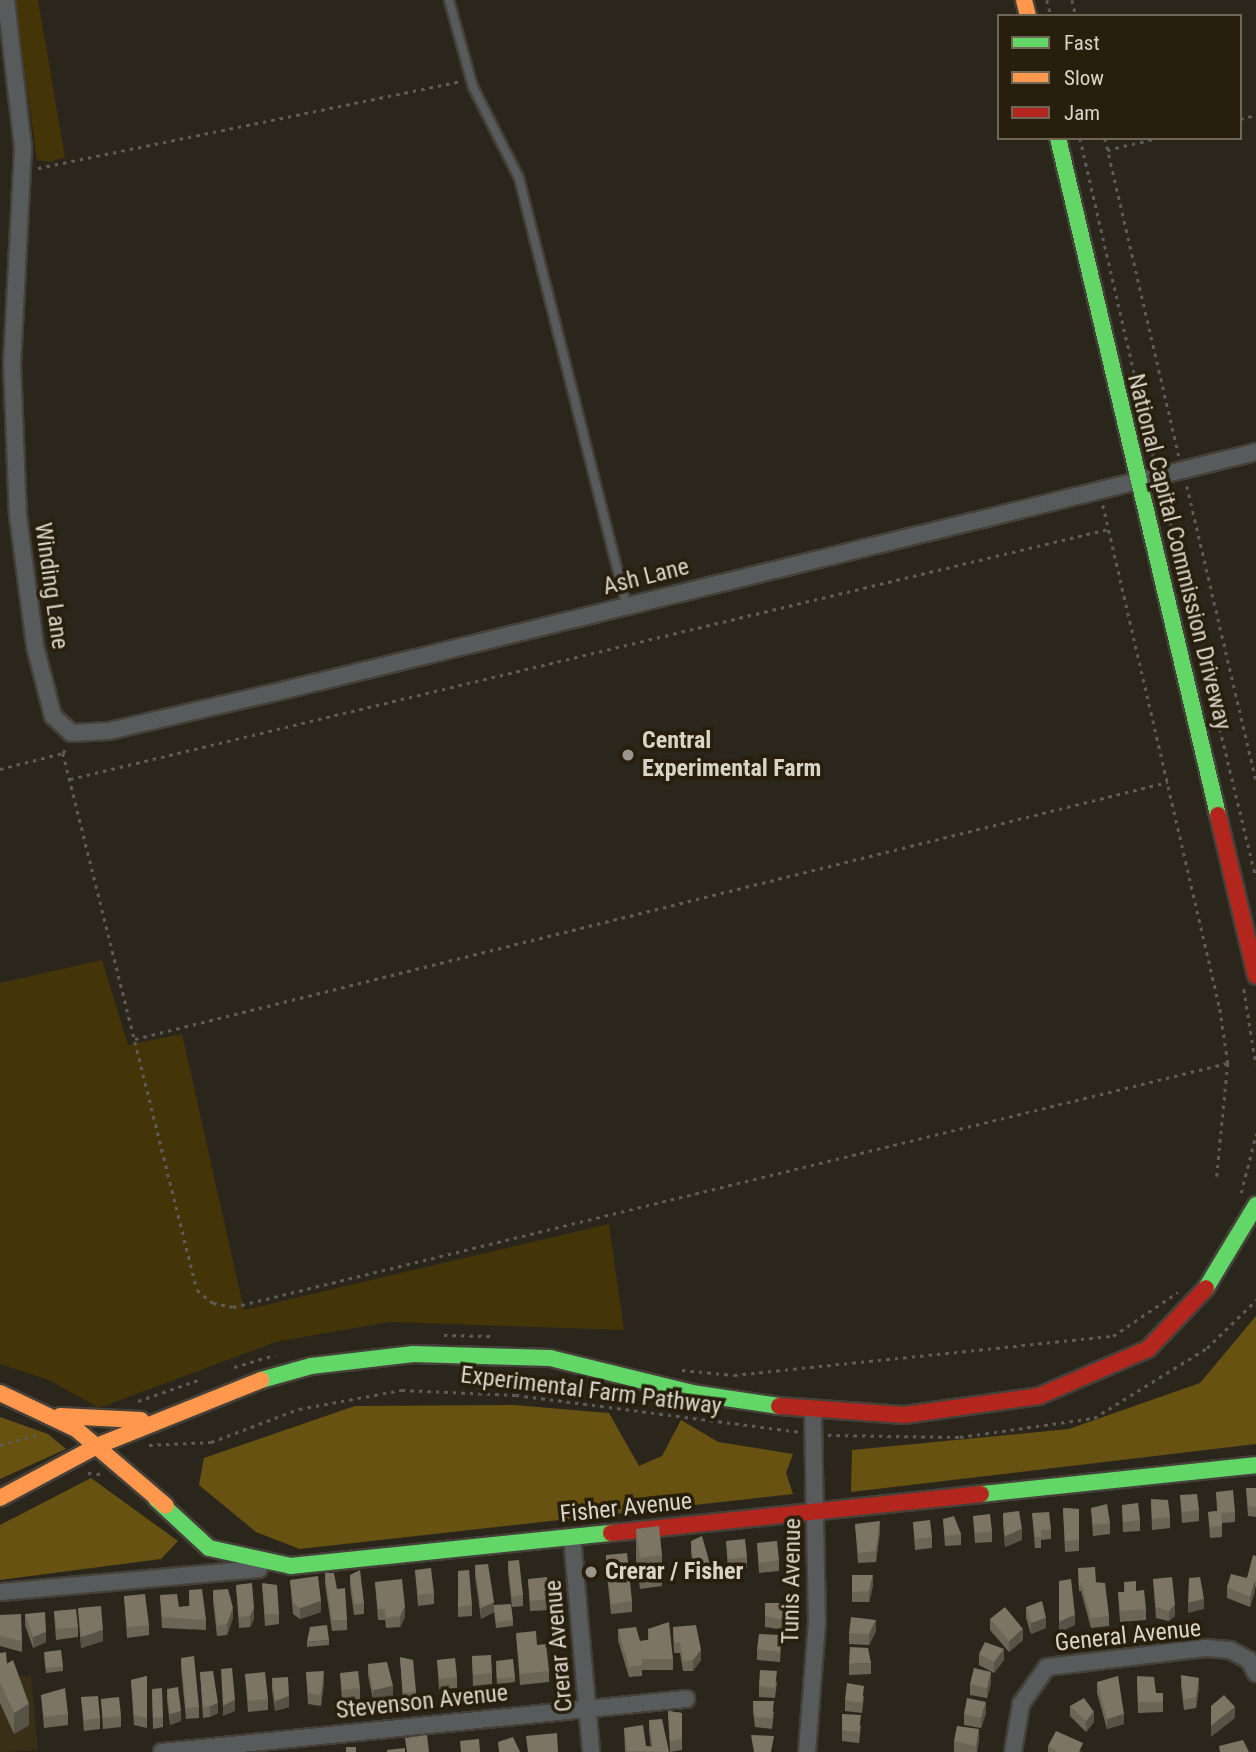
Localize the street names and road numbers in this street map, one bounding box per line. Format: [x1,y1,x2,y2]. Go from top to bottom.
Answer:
street label: National Capital Commission Driveway [1121,371,1237,733]
street label: Winding Lane [28,521,74,651]
street label: Ash Lane [600,552,692,602]
street label: Experimental Farm Pathway [459,1361,723,1421]
street label: Fisher Avenue [558,1487,694,1529]
street label: Tunis Avenue [777,1518,807,1644]
street label: Crerar Avenue [539,1579,579,1713]
street label: General Avenue [1054,1614,1202,1658]
street label: Stevenson Avenue [335,1679,509,1725]

